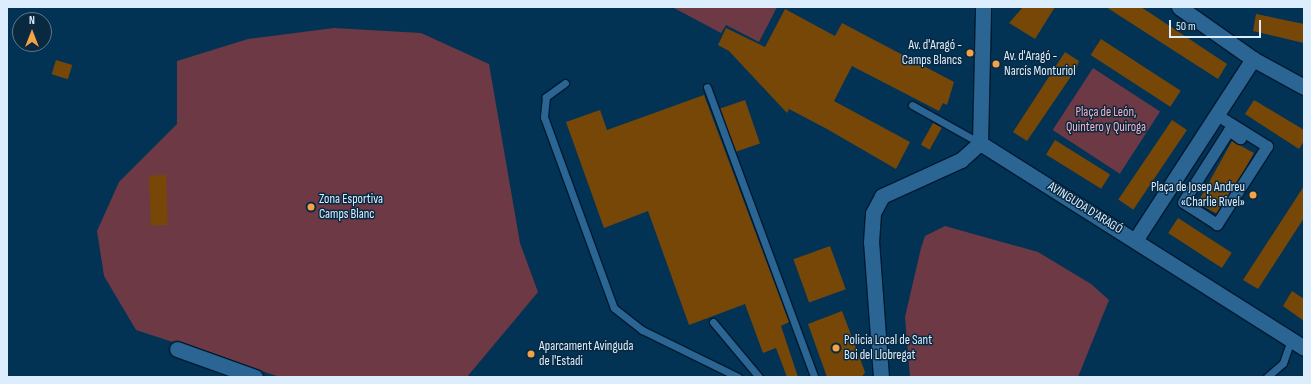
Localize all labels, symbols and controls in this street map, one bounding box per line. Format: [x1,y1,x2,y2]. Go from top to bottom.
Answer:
north arrow [12,12,52,52]
scale bar [1171,12,1263,38]
text: N [29,14,35,27]
text: 50 m [1176,19,1196,34]
place label: Av. d'Aragó - Camps Blancs [902,38,962,69]
marker: Av. d'Aragó - Camps Blancs [965,48,975,58]
place label: Av. d'Aragó - Narcís Monturiol [1004,49,1076,80]
marker: Av. d'Aragó - Narcís Monturiol [991,59,1001,69]
park label: Plaça de León, Quintero y Quiroga [1066,105,1146,136]
street label: AVINGUDA D'ARAGÓ [1045,179,1125,237]
place label: Plaça de Josep Andreu «Charlie Rivel» [1151,180,1245,211]
marker: Plaça de Josep Andreu «Charlie Rivel» [1248,190,1258,200]
place label: Zona Esportiva Camps Blanc [319,192,383,223]
marker: Zona Esportiva Camps Blanc [306,202,316,212]
place label: Policia Local de Sant Boi del Llobregat [844,333,932,364]
place label: Aparcament Avinguda de l'Estadi [539,339,633,370]
marker: Policia Local de Sant Boi del Llobregat [831,343,841,353]
marker: Aparcament Avinguda de l'Estadi [526,349,536,359]

